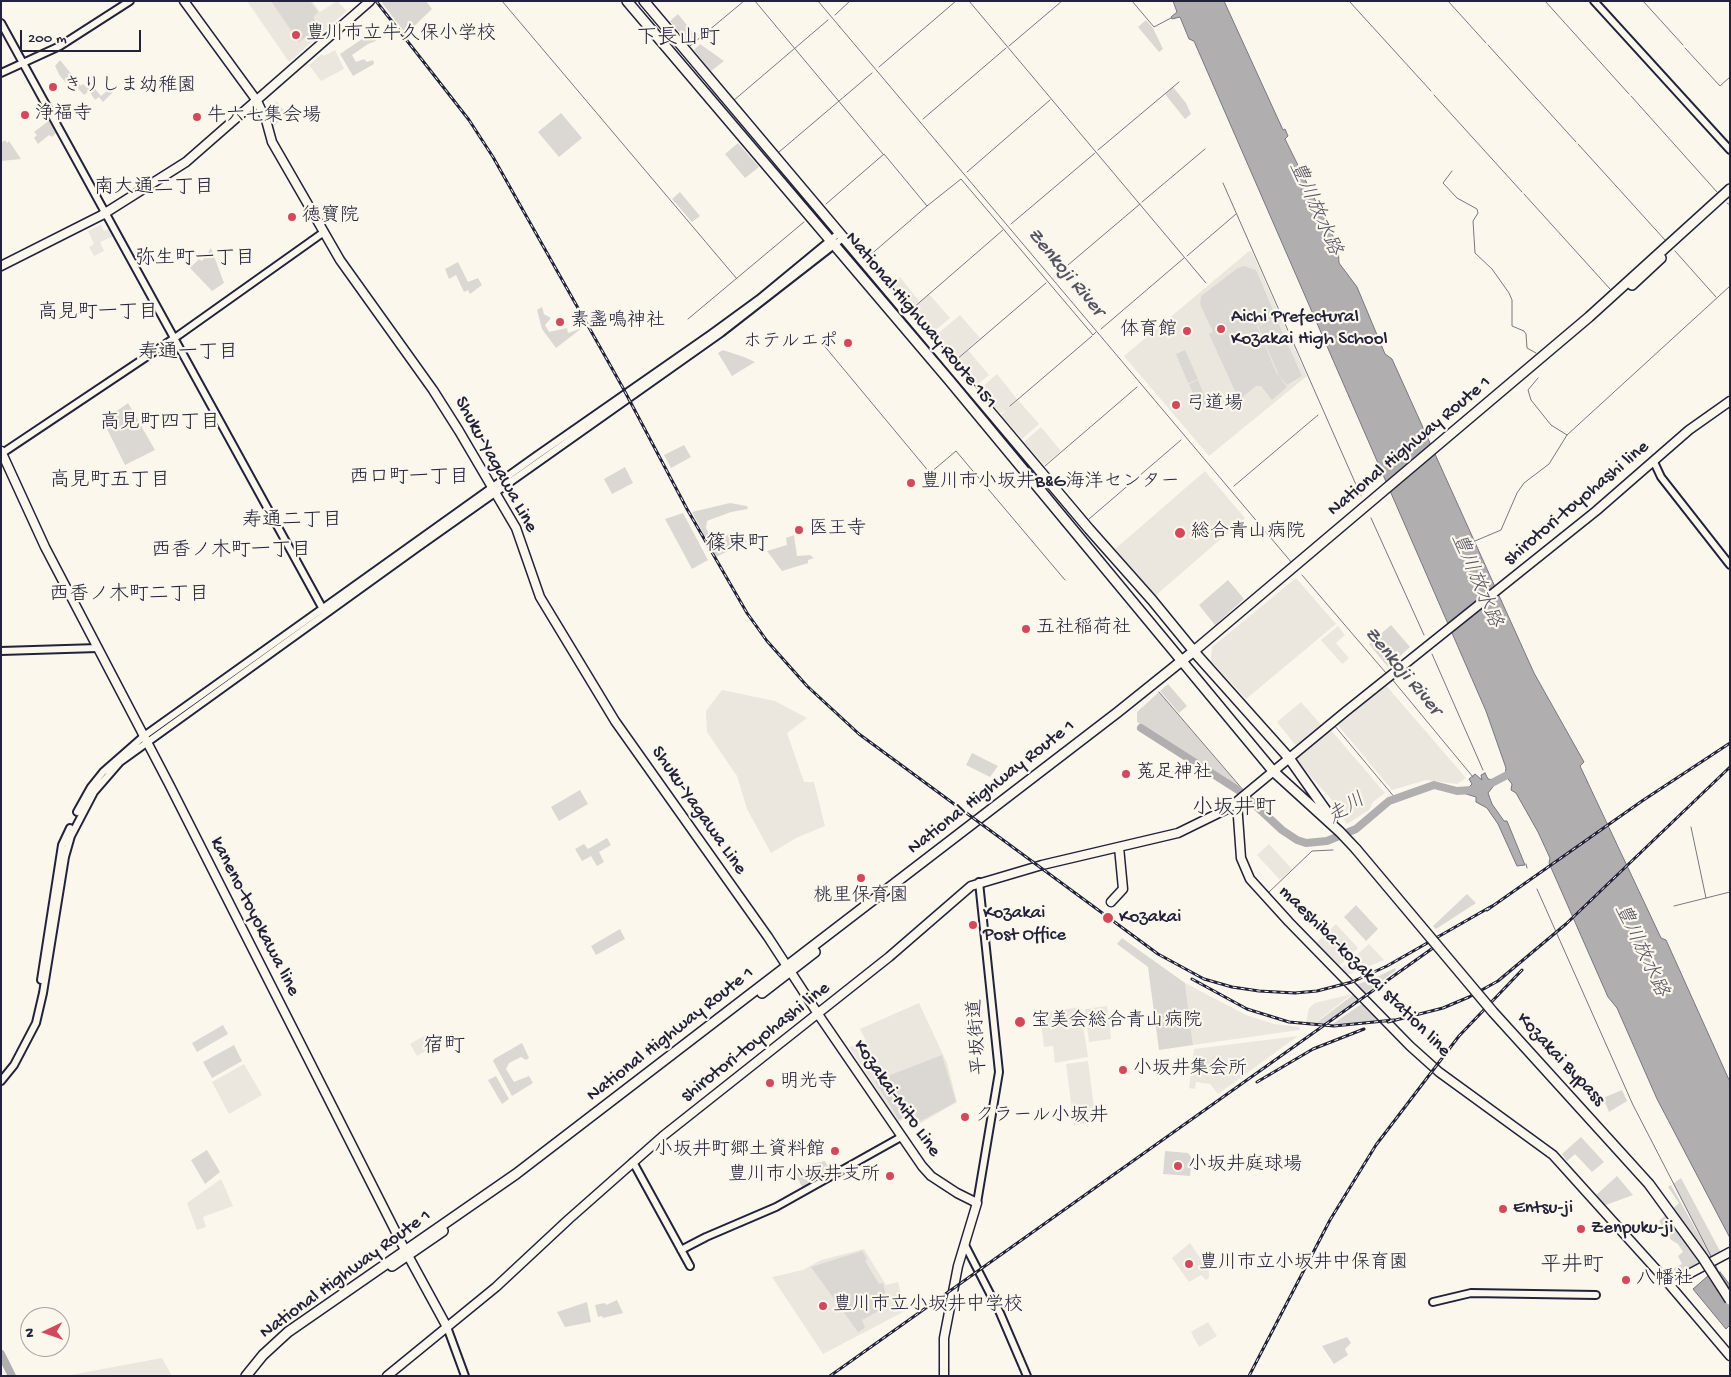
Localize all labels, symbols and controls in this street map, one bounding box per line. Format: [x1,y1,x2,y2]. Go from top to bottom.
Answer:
scale bar [22,20,144,52]
place label: 豊川市立牛久保小学校 [306,24,496,46]
district label: 下長山町 [636,27,720,53]
marker: 豊川市立牛久保小学校 [290,29,302,41]
text: 200 m [28,30,67,48]
place label: きりしま幼稚園 [63,76,196,98]
marker: きりしま幼稚園 [47,81,59,93]
place label: 浄福寺 [35,104,92,126]
place label: 牛六七集会場 [207,106,321,128]
marker: 浄福寺 [19,109,31,121]
marker: 牛六七集会場 [191,111,203,123]
water label: 豊川放水路 [1283,158,1345,260]
district label: 南大通二丁目 [94,177,214,201]
place label: 徳寶院 [302,206,359,228]
marker: 徳寶院 [286,211,298,223]
water label: Zenkoji River [1021,224,1109,322]
street label: National Highway Route 151 [839,228,1001,414]
district label: 弥生町一丁目 [135,248,255,272]
district label: 高見町一丁目 [38,302,158,326]
place label: Aichi Prefectural Kozakai High School [1231,307,1388,351]
place label: 素盞鳴神社 [570,311,665,333]
marker: 素盞鳴神社 [554,316,566,328]
place label: 体育館 [1120,320,1177,342]
marker: Aichi Prefectural Kozakai High School [1215,323,1227,335]
marker: 体育館 [1181,325,1193,337]
place label: ホテルエポ [743,332,838,354]
marker: ホテルエポ [842,337,854,349]
district label: 寿通一丁目 [138,342,238,366]
street label: National Highway Route 1 [1324,372,1496,522]
street label: Shuku-Yagawa Line [448,393,542,537]
place label: 弓道場 [1186,394,1243,416]
marker: 弓道場 [1170,399,1182,411]
district label: 高見町四丁目 [100,412,220,436]
street label: shirotori-toyohashi line [1500,436,1654,572]
district label: 西口町一丁目 [349,467,469,491]
district label: 高見町五丁目 [50,470,170,494]
place label: 豊川市小坂井B&G海洋センター [921,472,1179,494]
marker: 豊川市小坂井B&G海洋センター [905,477,917,489]
district label: 寿通二丁目 [242,510,342,534]
place label: 医王寺 [809,519,866,541]
place label: 総合青山病院 [1191,522,1305,544]
marker: 医王寺 [793,524,805,536]
marker: 総合青山病院 [1173,526,1187,540]
water label: 豊川放水路 [1444,530,1506,632]
district label: 篠束町 [706,533,768,559]
district label: 西香ノ木町一丁目 [151,540,311,564]
district label: 西香ノ木町二丁目 [49,584,209,608]
place label: 五社稲荷社 [1036,618,1131,640]
marker: 五社稲荷社 [1020,623,1032,635]
water label: Zenkoji River [1358,623,1446,721]
street label: National Highway Route 1 [904,715,1080,861]
street label: Shuku-Yagawa Line [645,742,751,880]
place label: 菟足神社 [1136,763,1212,785]
marker: 菟足神社 [1120,768,1132,780]
water label: 走川 [1324,789,1370,831]
district label: 小坂井町 [1192,797,1276,823]
street label: kaneno-toyokawa line [204,834,304,1000]
marker: 桃里保育園 [855,872,867,884]
street label: maeshiba-kozakai station line [1273,881,1455,1063]
place label: 桃里保育園 [814,886,908,908]
water label: 豊川放水路 [1608,901,1672,1001]
place label: Kozakai Post Office [983,903,1066,947]
place label: Kozakai [1119,907,1181,929]
marker: Kozakai [1101,911,1115,925]
marker: Kozakai Post Office [967,919,979,931]
street label: National Highway Route 1 [583,962,759,1108]
street label: shirotori-toyohashi line [677,978,835,1108]
street label: 平坂街道 [965,998,993,1076]
street label: Kozakai Bypass [1511,1008,1609,1112]
place label: 宝美会総合青山病院 [1031,1011,1202,1033]
marker: 宝美会総合青山病院 [1013,1015,1027,1029]
district label: 宿町 [423,1035,465,1061]
street label: Kozakai-Mito Line [847,1036,945,1162]
place label: 小坂井集会所 [1133,1059,1247,1081]
marker: 小坂井集会所 [1117,1064,1129,1076]
place label: 明光寺 [780,1072,837,1094]
marker: 明光寺 [764,1077,776,1089]
place label: クラール小坂井 [975,1106,1108,1128]
marker: クラール小坂井 [959,1111,971,1123]
place label: 小坂井町郷土資料館 [654,1140,825,1162]
marker: 小坂井町郷土資料館 [829,1145,841,1157]
place label: 小坂井庭球場 [1188,1155,1302,1177]
marker: 小坂井庭球場 [1172,1160,1184,1172]
place label: 豊川市小坂井支所 [728,1165,880,1187]
marker: 豊川市小坂井支所 [884,1170,896,1182]
place label: Entsu-ji [1513,1198,1573,1220]
marker: Entsu-ji [1497,1203,1509,1215]
street label: National Highway Route 1 [256,1205,436,1345]
place label: Zenpuku-ji [1591,1218,1673,1240]
marker: Zenpuku-ji [1575,1223,1587,1235]
place label: 豊川市立小坂井中保育園 [1199,1253,1408,1275]
district label: 平井町 [1541,1254,1603,1280]
marker: 豊川市立小坂井中保育園 [1183,1258,1195,1270]
place label: 八幡社 [1636,1269,1693,1291]
marker: 八幡社 [1620,1274,1632,1286]
place label: 豊川市立小坂井中学校 [833,1295,1023,1317]
marker: 豊川市立小坂井中学校 [817,1300,829,1312]
north arrow [20,1307,70,1357]
text: N [22,1328,39,1338]

